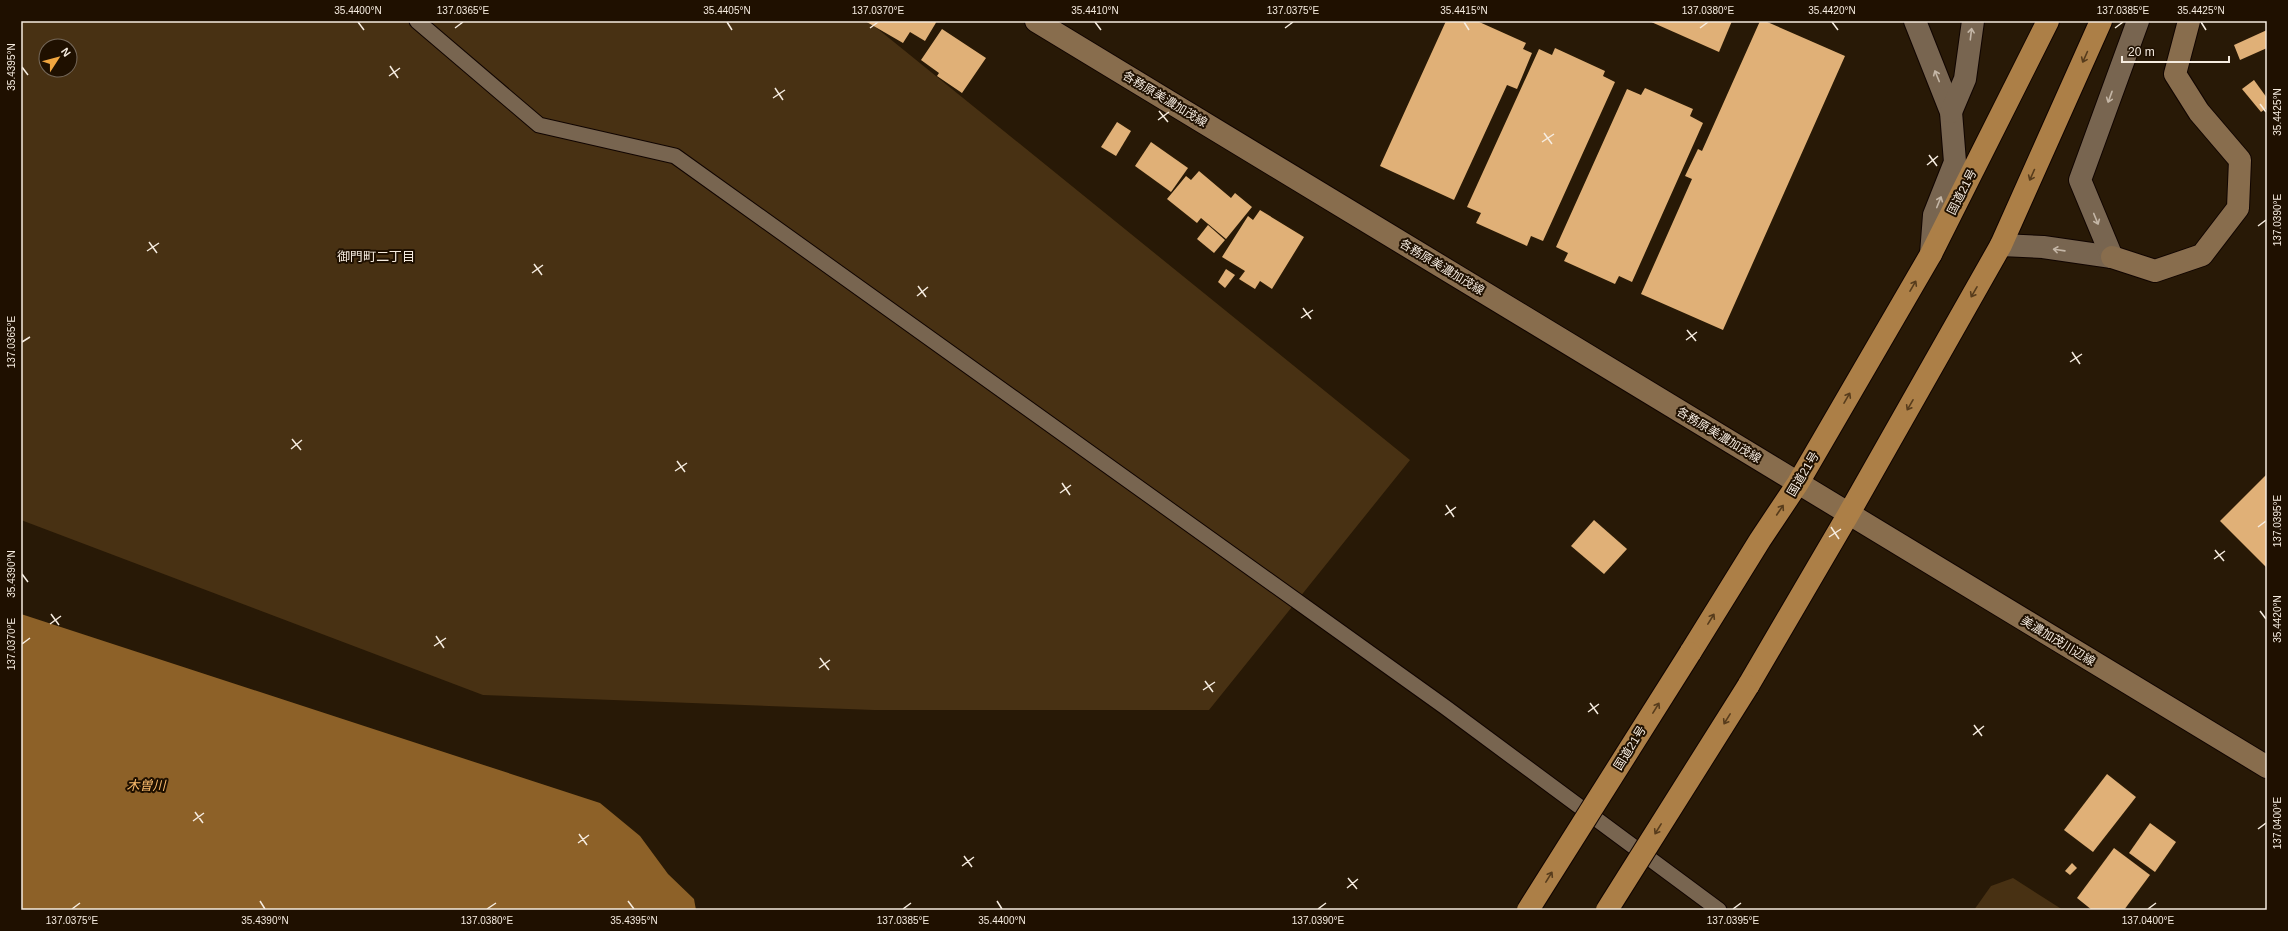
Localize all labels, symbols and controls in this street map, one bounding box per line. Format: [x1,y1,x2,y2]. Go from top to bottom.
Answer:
text: 35.4400°N [334,5,382,16]
text: 137.0365°E [437,5,490,16]
text: 35.4405°N [703,5,751,16]
text: 137.0370°E [852,5,905,16]
text: 35.4410°N [1071,5,1119,16]
text: 137.0375°E [1267,5,1320,16]
text: 35.4415°N [1440,5,1488,16]
text: 137.0380°E [1682,5,1735,16]
text: 35.4420°N [1808,5,1856,16]
text: 137.0385°E [2097,5,2150,16]
text: 35.4425°N [2177,5,2225,16]
one-way arrow [1967,28,1975,41]
north arrow [38,38,78,78]
scale bar [2122,38,2229,64]
text: 35.4395°N [6,43,17,91]
text: N [59,45,73,59]
text: 20 m [2128,45,2155,59]
one-way arrow [2081,50,2088,62]
street label: 各務原美濃加茂線 [1120,68,1210,130]
one-way arrow [1933,70,1940,82]
text: 35.4425°N [2272,88,2283,136]
one-way arrow [2106,91,2113,104]
street label: 国道21号 [1945,167,1979,217]
one-way arrow [2028,169,2035,181]
text: 137.0390°E [2272,193,2283,246]
one-way arrow [1936,196,1943,208]
one-way arrow [2093,212,2100,224]
street label: 各務原美濃加茂線 [1397,236,1487,298]
one-way arrow [2053,246,2066,254]
district label: 御門町二丁目 [337,249,415,264]
one-way arrow [1909,280,1917,292]
one-way arrow [1970,286,1978,298]
text: 137.0365°E [6,315,17,368]
one-way arrow [1844,392,1852,404]
one-way arrow [1906,399,1914,411]
street label: 各務原美濃加茂線 [1674,404,1764,466]
street label: 国道21号 [1784,449,1822,499]
text: 137.0395°E [2272,494,2283,547]
one-way arrow [1776,504,1784,515]
text: 35.4390°N [6,550,17,598]
text: 35.4420°N [2272,595,2283,643]
street label: 美濃加茂川辺線 [2018,613,2098,669]
one-way arrow [1707,614,1715,625]
text: 137.0370°E [6,617,17,670]
one-way arrow [1652,702,1660,714]
one-way arrow [1723,713,1731,724]
street label: 国道21号 [1611,723,1649,773]
water label: 木曽川 [126,778,167,793]
text: 137.0400°E [2272,796,2283,849]
one-way arrow [1654,823,1662,834]
one-way arrow [1546,871,1554,883]
text: 137.0375°E [46,915,99,926]
text: 35.4390°N [241,915,289,926]
text: 137.0380°E [461,915,514,926]
text: 35.4395°N [610,915,658,926]
text: 137.0385°E [877,915,930,926]
text: 35.4400°N [978,915,1026,926]
text: 137.0390°E [1292,915,1345,926]
text: 137.0395°E [1707,915,1760,926]
text: 137.0400°E [2122,915,2175,926]

